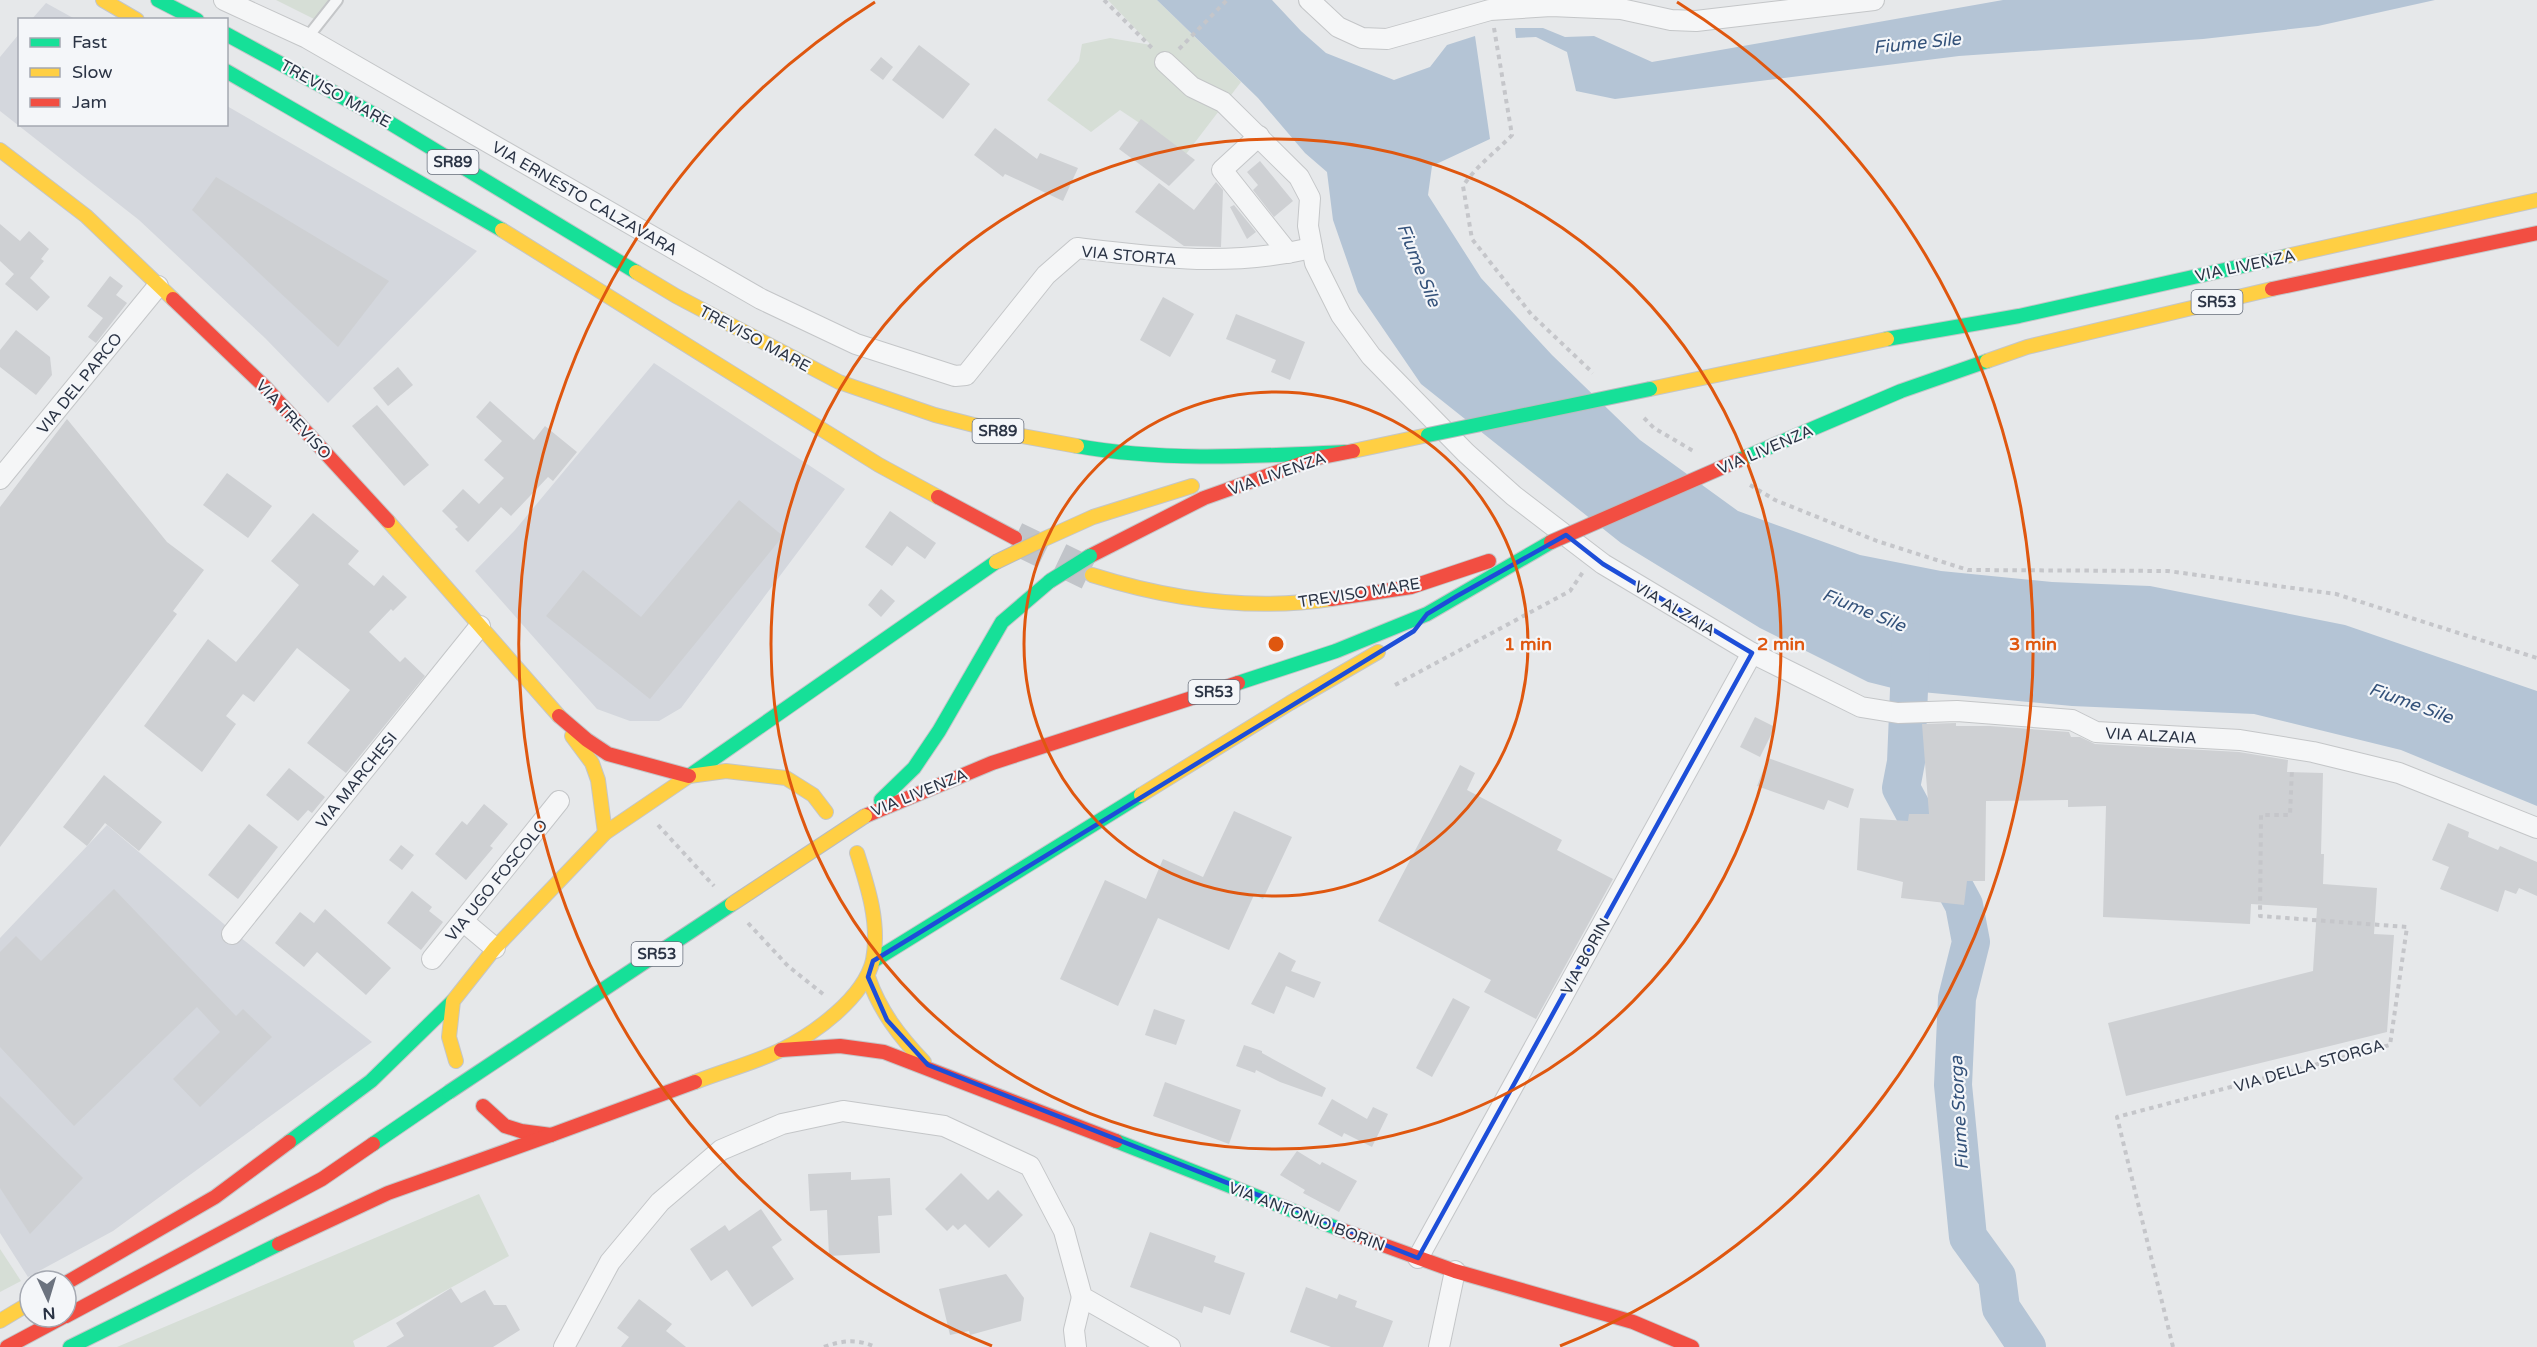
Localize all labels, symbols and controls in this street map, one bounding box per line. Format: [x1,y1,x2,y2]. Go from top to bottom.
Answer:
legend [18,18,228,126]
water label: Fiume Sile [1872,27,1963,59]
text: Fast [72,31,107,53]
street label: TREVISO MARE [277,55,394,132]
text: Slow [72,61,113,83]
text: Jam [72,91,107,113]
street label: VIA ERNESTO CALZAVARA [488,137,681,260]
road number: SR89 [428,150,478,174]
water label: Fiume Sile [1392,220,1446,311]
street label: VIA STORTA [1080,242,1177,270]
street label: VIA LIVENZA [2193,246,2297,286]
road number: SR53 [2192,290,2242,314]
street label: TREVISO MARE [696,301,814,377]
street label: VIA DEL PARCO [33,329,127,438]
street label: VIA TREVISO [251,376,335,464]
road number: SR89 [972,419,1024,443]
street label: VIA LIVENZA [1715,421,1816,479]
street label: VIA LIVENZA [1226,448,1329,500]
street label: TREVISO MARE [1297,573,1421,612]
street label: VIA ALZAIA [1630,577,1719,641]
water label: Fiume Sile [1819,583,1910,637]
text: 1 min [1504,633,1552,655]
text: 2 min [1757,633,1805,655]
text: 3 min [2009,633,2057,655]
centre of rings [1266,634,1286,654]
water label: Fiume Sile [2366,678,2457,729]
road number: SR53 [1188,680,1240,704]
street label: VIA ALZAIA [2105,724,2197,748]
street label: VIA MARCHESI [312,728,402,833]
street label: VIA LIVENZA [868,765,970,821]
street label: VIA UGO FOSCOLO [441,815,552,946]
street label: VIA BORIN [1557,915,1615,998]
road number: SR53 [632,942,682,966]
street label: VIA DELLA STORGA [2232,1035,2387,1097]
water label: Fiume Storga [1945,1055,1973,1171]
street label: VIA ANTONIO BORIN [1225,1178,1388,1256]
north arrow [18,1269,78,1329]
text: N [42,1303,56,1323]

